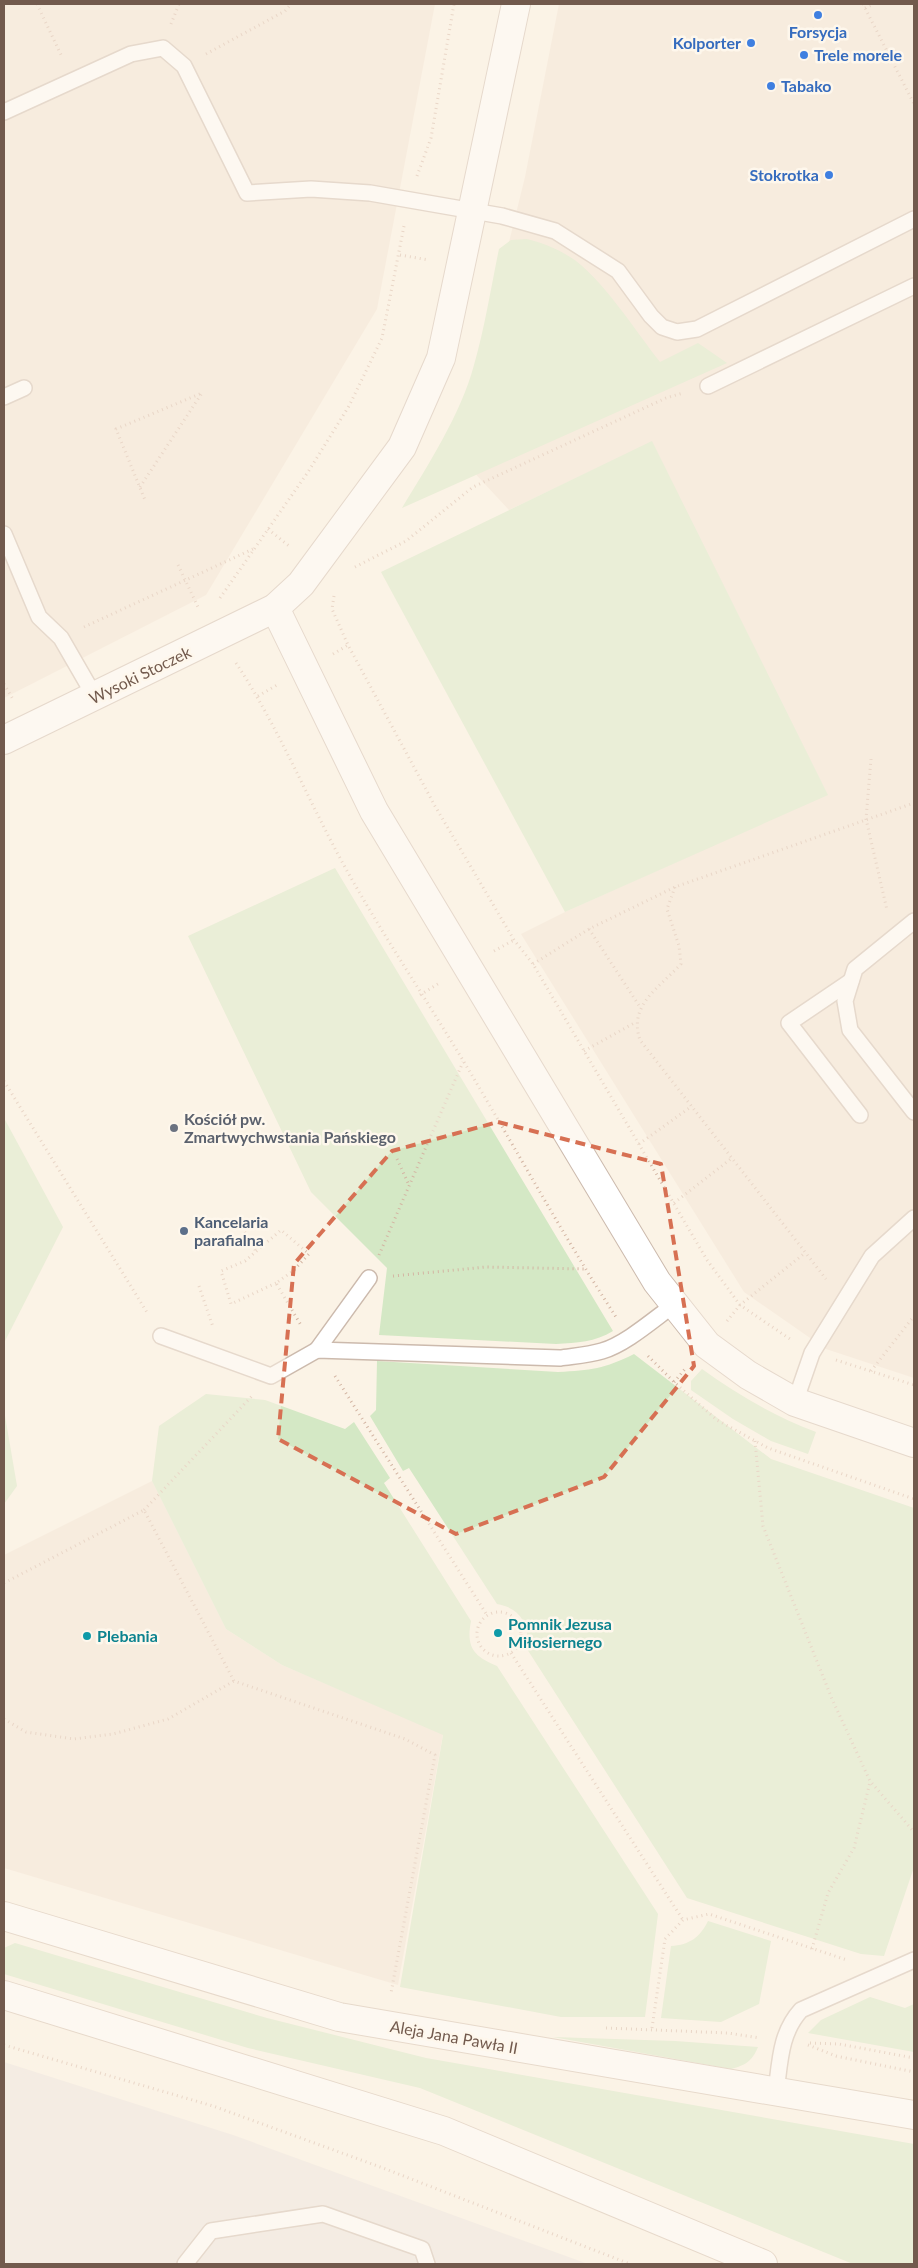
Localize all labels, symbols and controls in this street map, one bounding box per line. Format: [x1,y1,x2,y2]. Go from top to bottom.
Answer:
marker: Forsycja [812,9,824,21]
place label: Forsycja [789,22,847,41]
place label: Kolporter [673,33,741,52]
marker: Kolporter [745,37,757,49]
place label: Trele morele [814,45,903,64]
marker: Trele morele [798,49,810,61]
place label: Tabako [781,76,831,95]
marker: Tabako [765,80,777,92]
place label: Stokrotka [750,165,819,184]
marker: Stokrotka [823,169,835,181]
street label: Wysoki Stoczek [86,641,195,707]
place label: Kościół pw. Zmartwychwstania Pańskiego [184,1109,396,1146]
marker: Kościół pw. Zmartwychwstania Pańskiego [168,1122,180,1134]
place label: Kancelaria parafialna [194,1212,268,1249]
marker: Kancelaria parafialna [178,1225,190,1237]
place label: Pomnik Jezusa Miłosiernego [508,1614,612,1651]
place label: Plebania [97,1626,158,1645]
marker: Pomnik Jezusa Miłosiernego [492,1627,504,1639]
marker: Plebania [81,1630,93,1642]
street label: Aleja Jana Pawła II [389,2016,520,2057]

